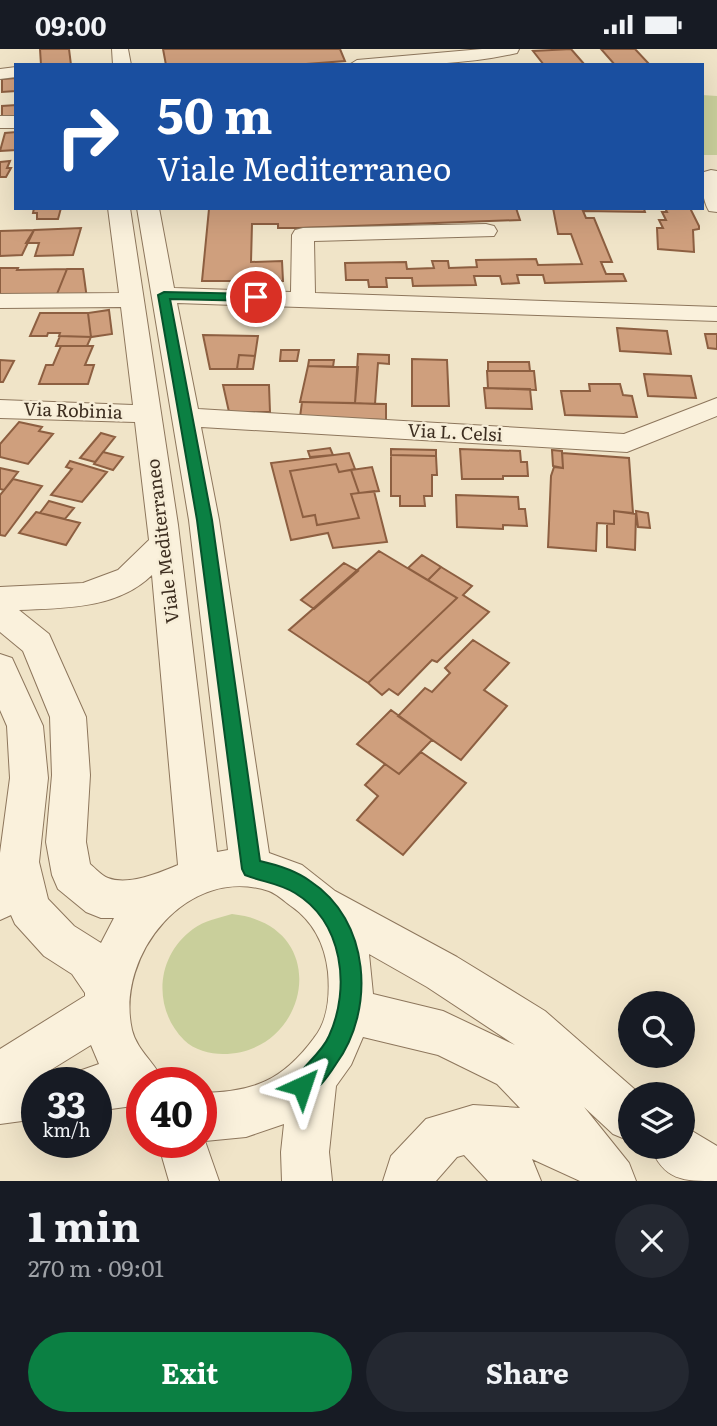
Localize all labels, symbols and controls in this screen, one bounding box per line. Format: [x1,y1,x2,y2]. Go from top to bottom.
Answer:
text: 09:00 [35,5,107,44]
text: 50 m [157,76,273,149]
icon: right [42,91,133,182]
text: Viale Mediterraneo [157,143,451,191]
pin [226,267,286,327]
icon: arrive [237,278,275,316]
street label: Via Robinia [23,394,123,425]
street label: Via L. Celsi [407,416,503,447]
street label: Viale Mediterraneo [138,457,185,625]
map controls [618,991,695,1159]
button: search [618,991,695,1068]
position arrow [265,1049,339,1123]
speed limit sign: 40 [126,1067,217,1158]
text: 33 [47,1077,86,1129]
button: layers [618,1082,695,1159]
text: km/h [43,1116,90,1143]
text: 1 min [28,1193,140,1255]
button: close [615,1204,689,1278]
text: 270 m · 09:01 [28,1250,164,1284]
button: Exit [28,1332,352,1412]
button: Share [366,1332,689,1412]

